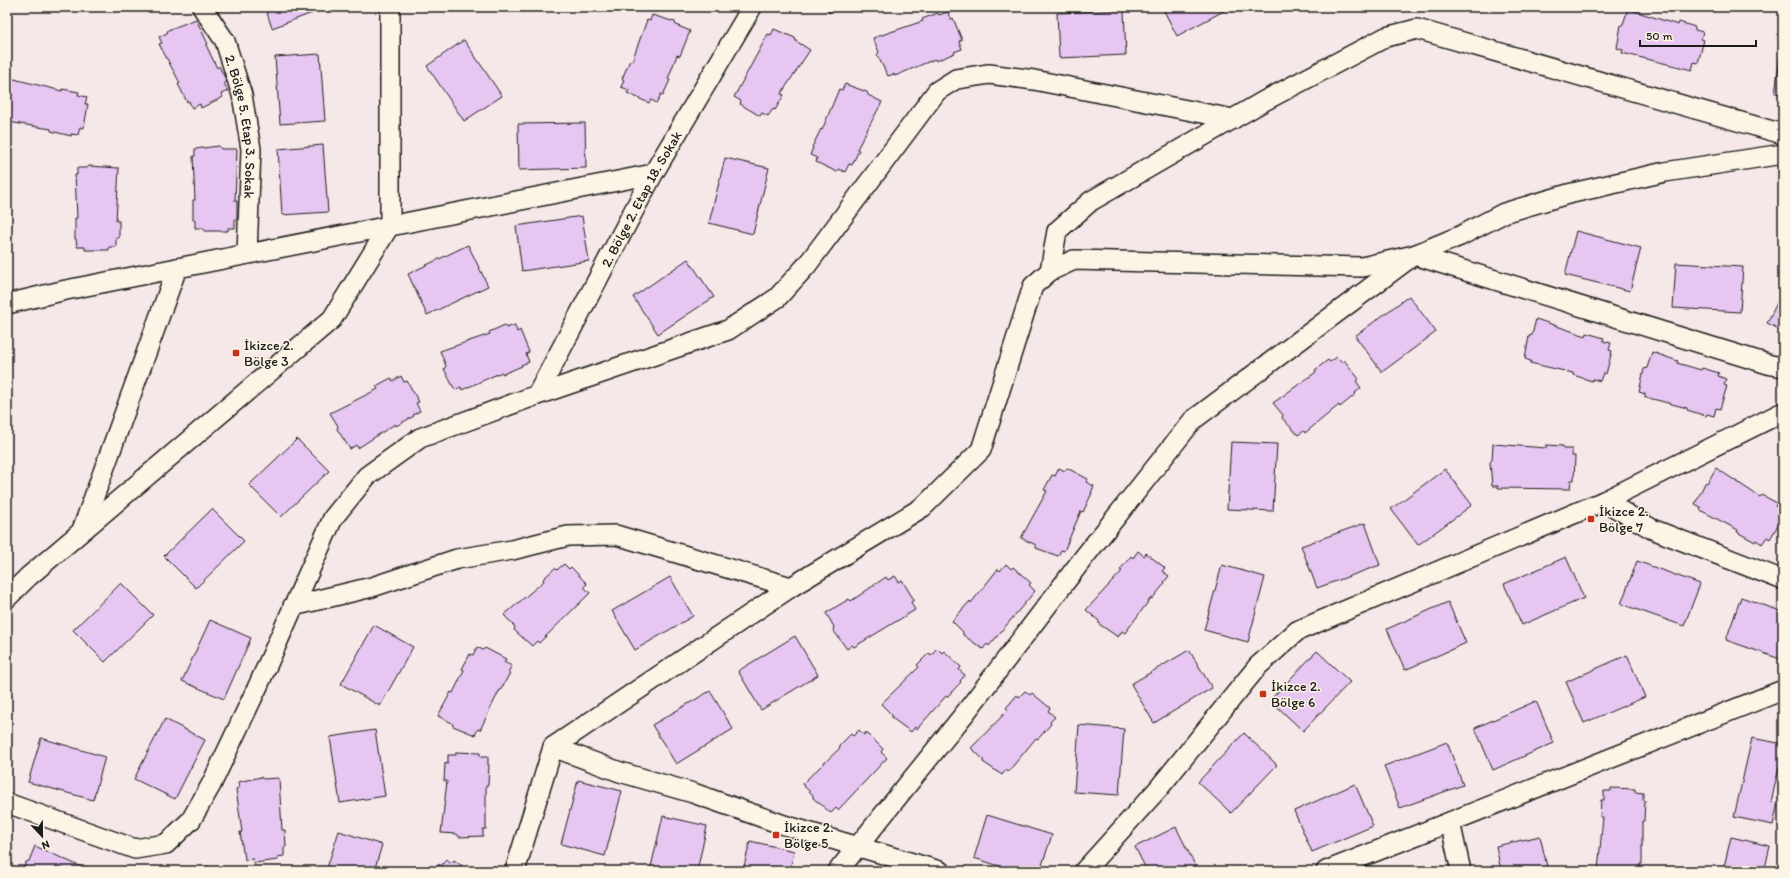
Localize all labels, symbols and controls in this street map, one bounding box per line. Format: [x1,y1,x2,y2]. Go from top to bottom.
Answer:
scale bar [1640,22,1756,48]
text: 50 m [1646,29,1672,43]
street label: 2. Bölge 5. Etap 3. Sokak [221,53,259,199]
street label: 2. Bölge 2. Etap 18. Sokak [598,128,686,270]
place label: İkizce 2. Bölge 3 [244,337,294,370]
marker: İkizce 2. Bölge 3 [231,348,241,358]
place label: İkizce 2. Bölge 7 [1599,503,1649,536]
marker: İkizce 2. Bölge 7 [1586,514,1596,524]
place label: İkizce 2. Bölge 6 [1271,678,1321,711]
marker: İkizce 2. Bölge 6 [1258,689,1268,699]
north arrow [22,816,62,856]
place label: İkizce 2. Bölge 5 [784,819,834,852]
marker: İkizce 2. Bölge 5 [771,830,781,840]
text: N [40,837,51,852]

